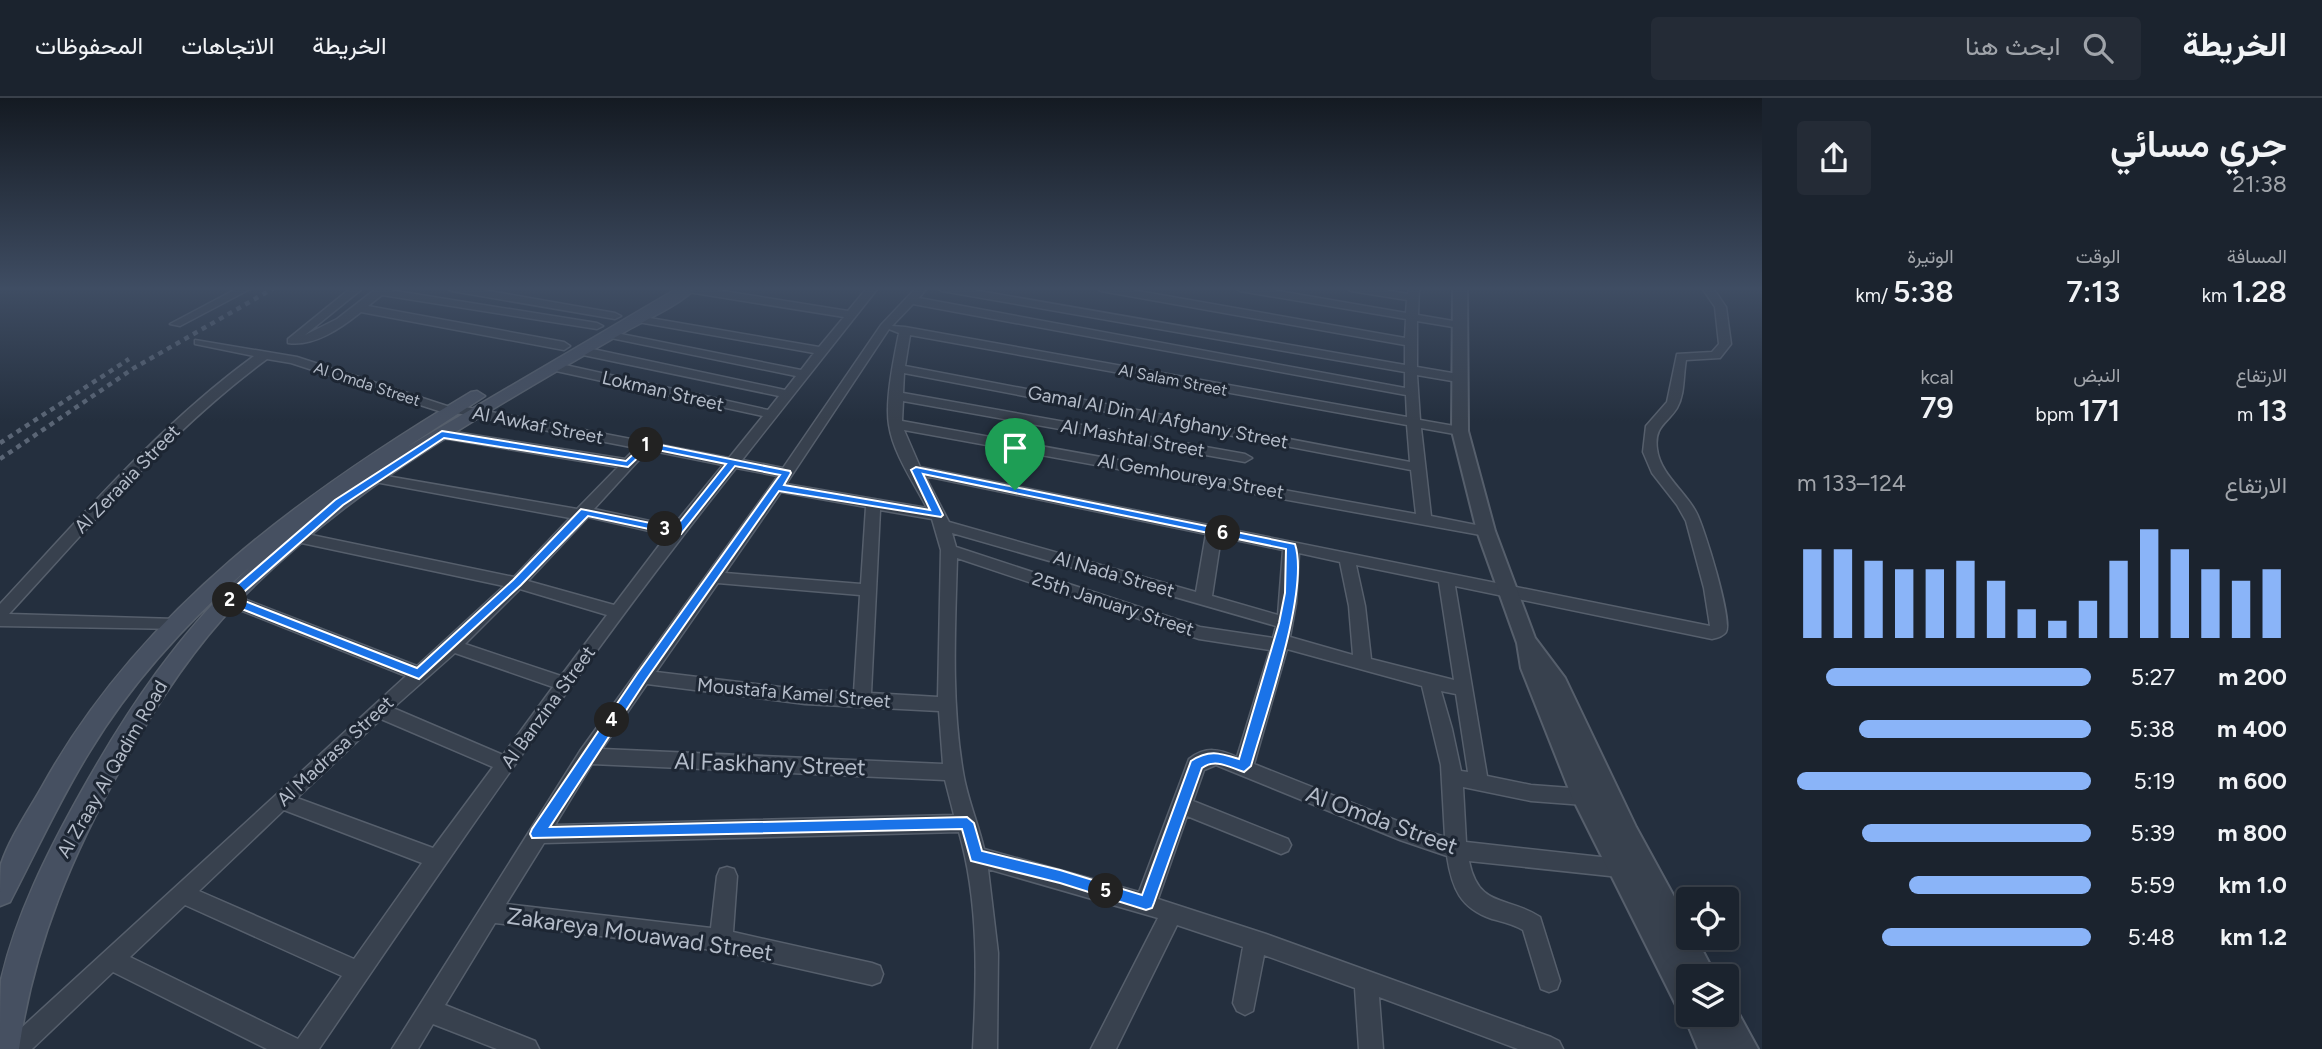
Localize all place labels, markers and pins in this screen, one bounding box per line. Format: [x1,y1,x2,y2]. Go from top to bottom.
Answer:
pin [985,418,1045,490]
pin: 1 [628,428,664,462]
pin: 3 [648,512,682,546]
pin: 6 [1206,516,1240,550]
pin: 2 [212,582,247,618]
pin: 4 [594,702,630,738]
pin: 5 [1088,874,1124,908]

